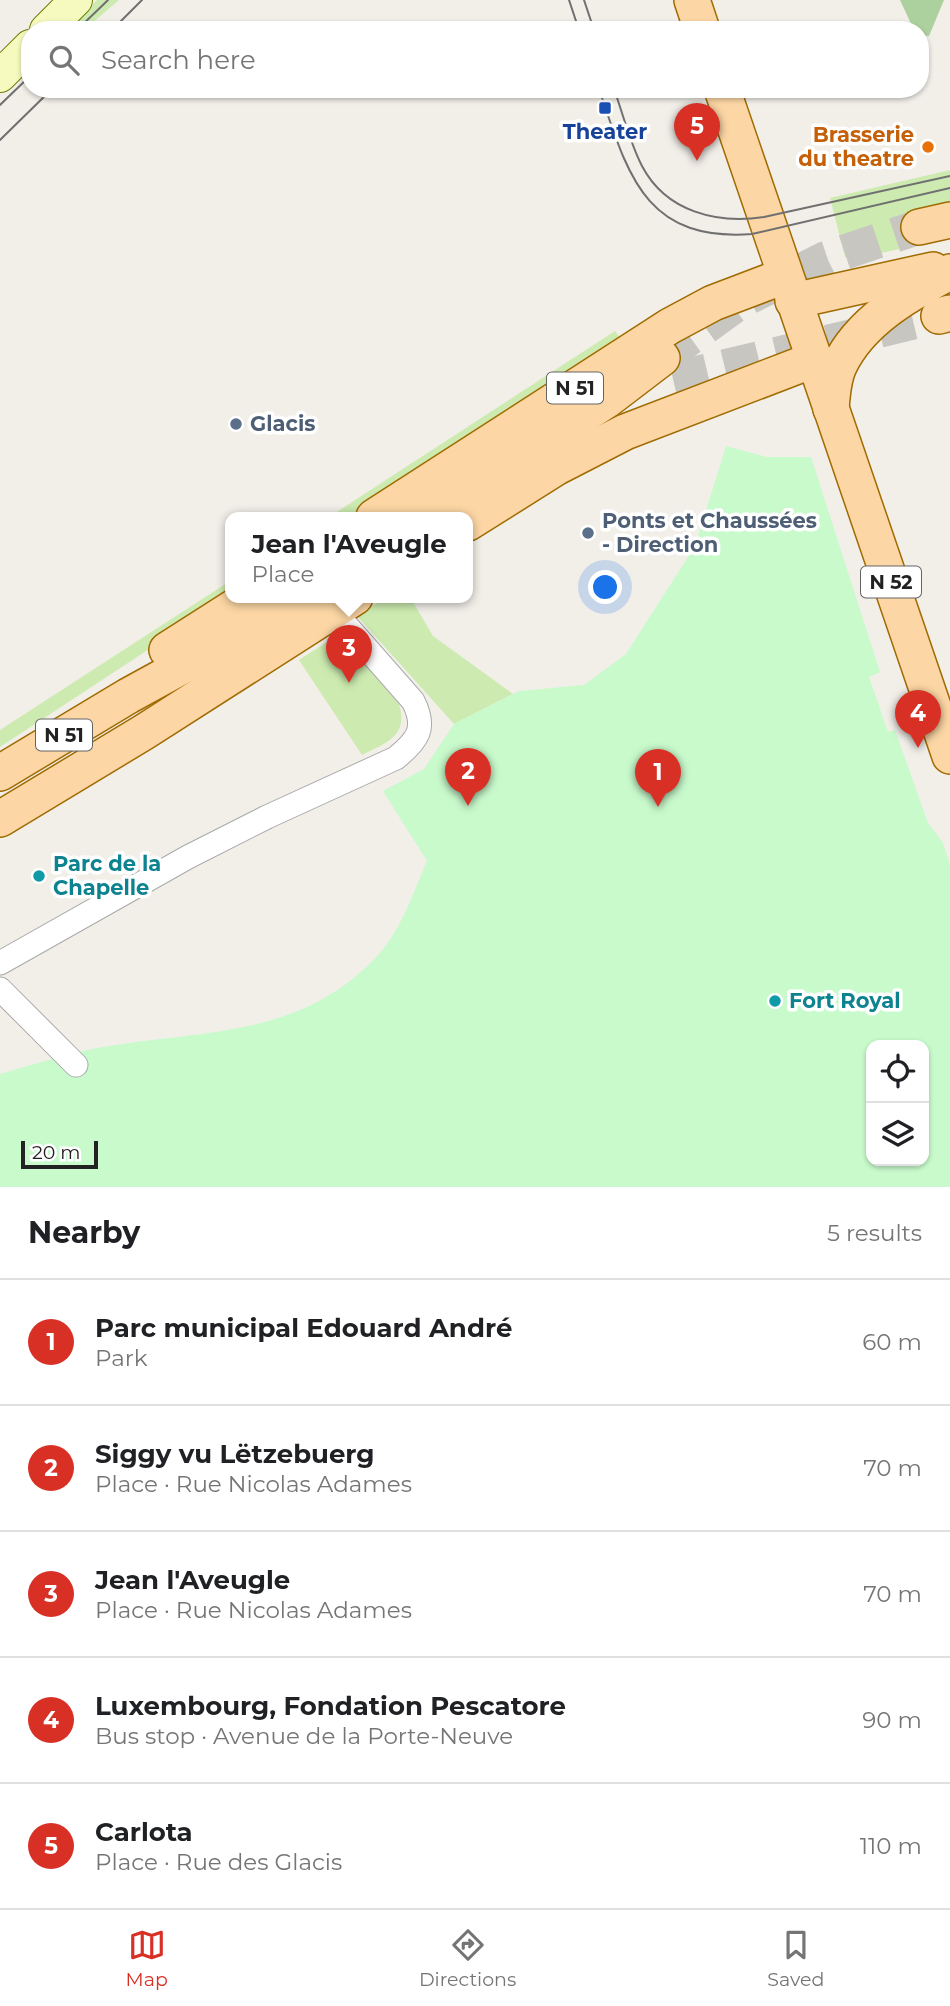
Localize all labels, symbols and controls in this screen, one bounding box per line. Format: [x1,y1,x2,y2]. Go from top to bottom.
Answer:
search box [21,21,929,98]
icon: search [45,41,83,79]
text: Search here [101,44,256,76]
marker: Theater [597,100,613,116]
pin: 5 [674,103,720,161]
place label: Theater [563,119,647,144]
place label: Brasserie du theatre [798,122,914,171]
marker: Brasserie du theatre [920,139,936,155]
road number: N 51 [547,372,603,404]
place label: Glacis [250,411,315,436]
marker: Glacis [228,416,244,432]
place label: Ponts et Chaussées - Direction [602,508,817,557]
popup [225,512,473,603]
marker: Ponts et Chaussées - Direction [580,525,596,541]
text: Jean l'Aveugle [251,528,447,560]
text: Place [251,560,314,588]
road number: N 52 [861,566,921,597]
your location [588,570,622,604]
pin: 3 [326,625,372,683]
pin: 4 [895,690,941,748]
road number: N 51 [36,720,92,750]
pin: 2 [445,748,491,806]
pin: 1 [635,749,681,807]
place label: Parc de la Chapelle [53,851,161,900]
marker: Parc de la Chapelle [31,868,47,884]
place label: Fort Royal [789,988,901,1013]
marker: Fort Royal [767,993,783,1009]
map controls [866,1040,929,1166]
button: locate [866,1040,929,1103]
button: layers [866,1103,929,1166]
scale bar [21,1138,98,1170]
text: 20 m [32,1141,80,1164]
text: Nearby [28,1214,140,1251]
text: 5 results [827,1219,922,1247]
text: Parc municipal Edouard André [95,1312,512,1344]
text: 1 [46,1328,56,1356]
text: 60 m [862,1328,922,1356]
text: Park [95,1344,148,1372]
text: Siggy vu Lëtzebuerg [95,1438,375,1470]
text: 2 [44,1454,58,1482]
text: 70 m [863,1454,922,1482]
text: Place · Rue Nicolas Adames [95,1470,412,1498]
text: Jean l'Aveugle [95,1564,290,1596]
text: 3 [44,1580,58,1608]
text: 70 m [863,1580,922,1608]
text: Place · Rue Nicolas Adames [95,1596,412,1624]
text: Luxembourg, Fondation Pescatore [95,1690,566,1722]
text: 4 [43,1706,59,1734]
text: 90 m [862,1706,922,1734]
text: Bus stop · Avenue de la Porte-Neuve [95,1722,513,1750]
text: Carlota [95,1816,193,1848]
text: 5 [44,1832,58,1860]
text: 110 m [860,1832,922,1860]
text: Place · Rue des Glacis [95,1848,342,1876]
tab: Map [126,1926,168,1991]
tab: Directions [419,1926,516,1991]
tab: Saved [767,1926,824,1991]

